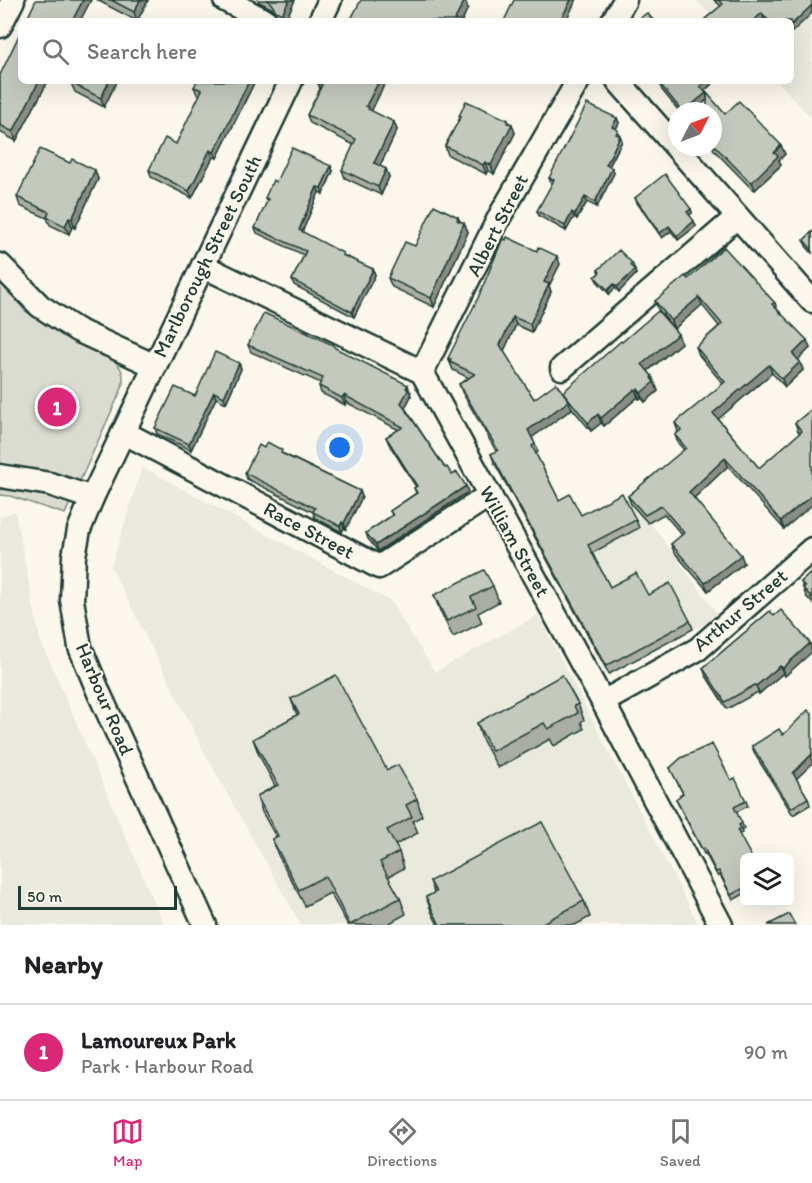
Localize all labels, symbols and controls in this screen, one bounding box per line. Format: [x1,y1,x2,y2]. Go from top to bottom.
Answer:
search box [18,18,794,84]
icon: search [39,35,72,68]
text: Search here [87,38,197,65]
north arrow [668,102,722,156]
street label: Marlborough Street South [147,151,267,361]
street label: Albert Street [461,170,533,280]
pin: 1 [38,384,76,430]
your location [325,433,354,462]
street label: William Street [475,481,555,601]
street label: Race Street [260,496,358,564]
street label: Arthur Street [688,564,792,656]
street label: Harbour Road [71,639,139,759]
map controls [740,853,794,907]
button: layers [740,853,794,907]
scale bar [18,883,177,910]
text: 50 m [27,887,62,906]
text: Nearby [24,948,103,980]
text: Lamoureux Park [81,1027,236,1054]
text: 1 [39,1040,48,1064]
text: 90 m [744,1040,788,1064]
text: Park · Harbour Road [81,1054,254,1078]
tab: Map [111,1115,144,1170]
tab: Directions [367,1115,437,1170]
tab: Saved [660,1115,701,1170]

